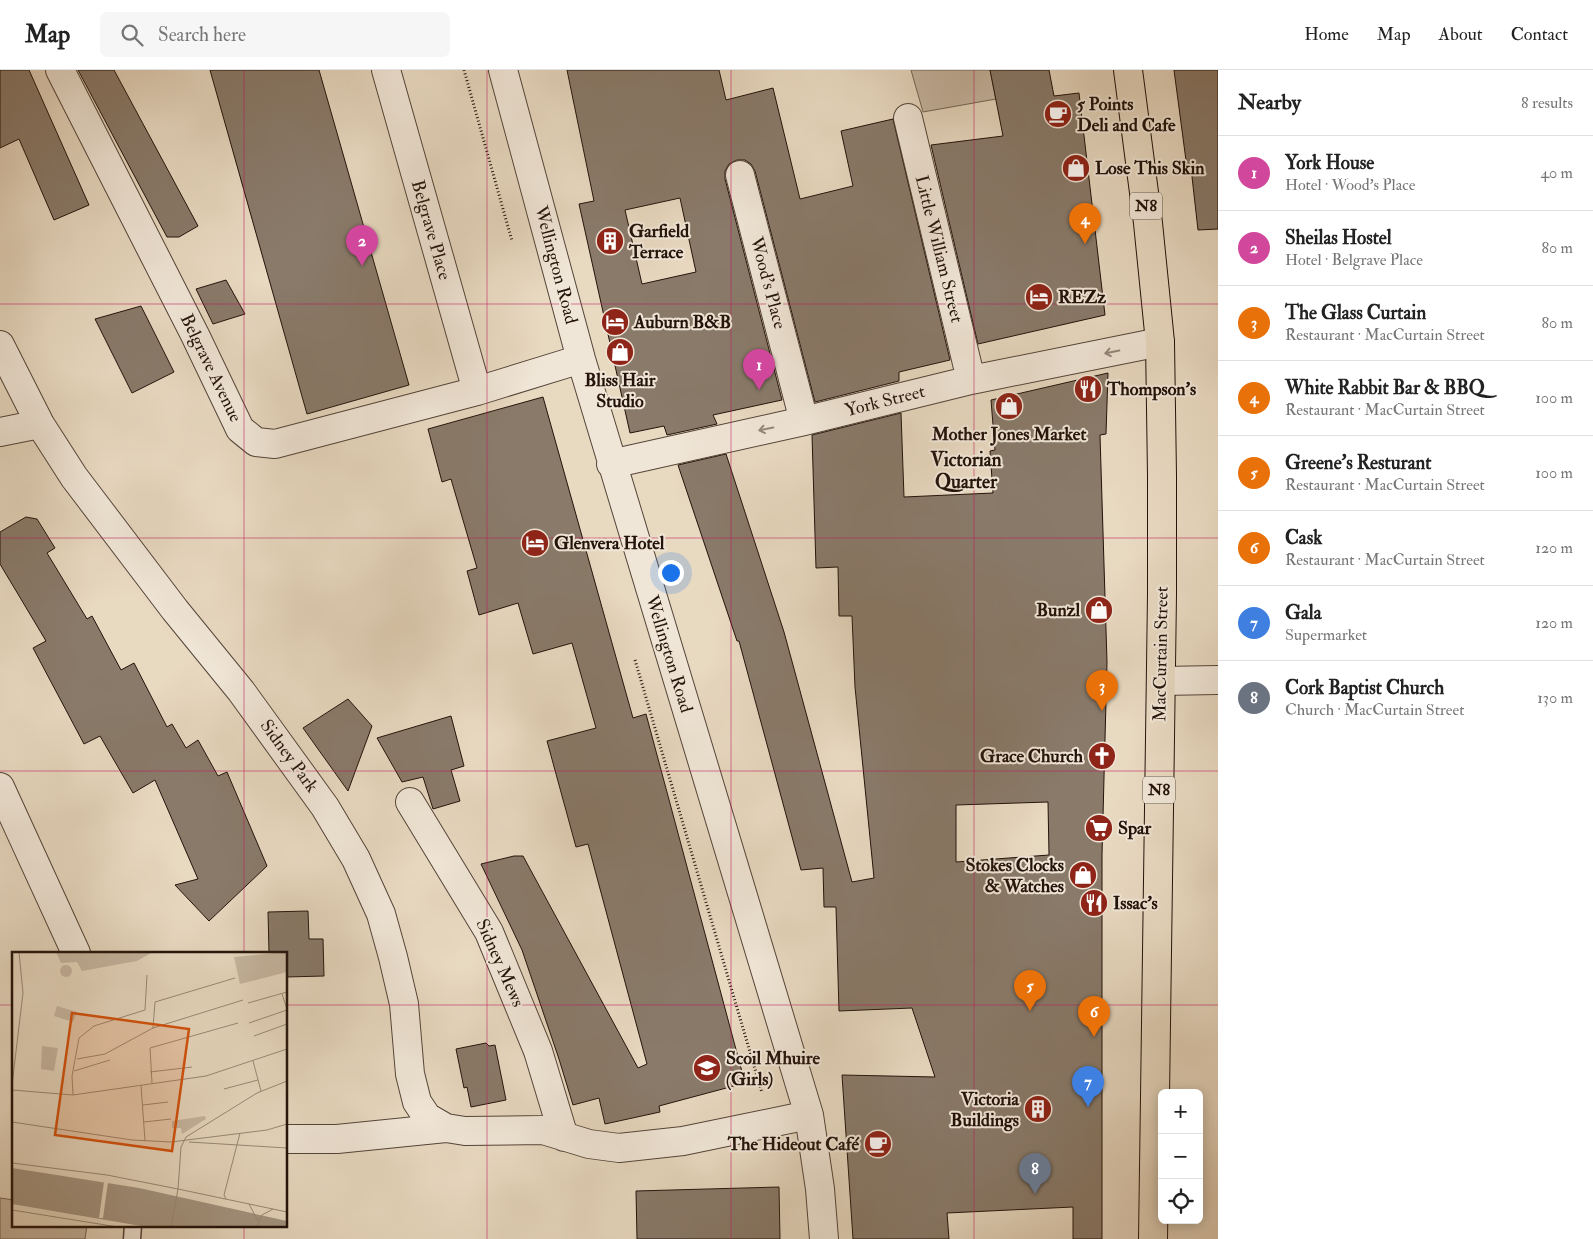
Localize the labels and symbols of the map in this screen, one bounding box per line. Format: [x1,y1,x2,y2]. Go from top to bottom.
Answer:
place label: 5 Points Deli and Cafe [1077,93,1176,137]
cafe icon: 5 Points Deli and Cafe [1043,99,1073,129]
shop icon: Lose This Skin [1061,153,1091,183]
place label: Lose This Skin [1095,157,1205,180]
street label: Little William Street [910,173,968,325]
street label: Belgrave Place [406,177,456,283]
road number: N8 [1130,192,1162,220]
street label: Wellington Road [529,202,583,327]
pin: 4 [1069,203,1101,244]
place label: Garfield Terrace [628,220,689,264]
pin: 2 [346,225,378,266]
building icon: Garfield Terrace [595,226,625,256]
street label: Wood's Place [744,233,791,332]
hotel icon: REZz [1024,282,1054,312]
place label: REZz [1058,286,1106,309]
hotel icon: Auburn B&B [600,307,630,337]
street label: Belgrave Avenue [175,310,247,426]
place label: Auburn B&B [633,311,731,334]
shop icon: Bliss Hair Studio [605,337,635,367]
one-way arrow [1105,348,1121,358]
pin: 1 [743,349,775,390]
place label: Bliss Hair Studio [585,369,656,413]
restaurant icon: Thompson’s [1073,374,1103,404]
place label: Thompson’s [1106,378,1196,401]
street label: York Street [843,380,928,422]
shop icon: Mother Jones Market [994,391,1024,421]
place label: Mother Jones Market [931,423,1086,446]
one-way arrow [758,425,774,434]
district label: Victorian Quarter [930,448,1002,494]
hotel icon: Glenvera Hotel [520,528,550,558]
place label: Glenvera Hotel [554,532,665,555]
your location [658,560,684,586]
street label: MacCurtain Street [1148,586,1174,722]
street label: Wellington Road [640,592,698,716]
shop icon: Bunzl [1084,595,1114,625]
place label: Bunzl [1036,599,1080,622]
pin: 3 [1086,670,1118,711]
street label: Sidney Park [255,715,323,797]
church icon: Grace Church [1087,741,1117,771]
place label: Grace Church [980,745,1084,768]
road number: N8 [1143,776,1175,804]
supermarket icon: Spar [1084,813,1114,843]
place label: Spar [1118,817,1152,840]
place label: Stokes Clocks & Watches [966,854,1064,898]
shop icon: Stokes Clocks & Watches [1068,860,1098,890]
restaurant icon: Issac’s [1079,888,1109,918]
place label: Issac’s [1113,892,1158,915]
street label: Sidney Mews [470,915,530,1011]
inset map [12,952,288,1226]
pin: 5 [1014,970,1046,1011]
pin: 6 [1078,996,1110,1037]
place label: Scoil Mhuire (Girls) [726,1047,820,1091]
school or university icon: Scoil Mhuire (Girls) [692,1053,722,1083]
pin: 7 [1072,1066,1104,1107]
place label: Victoria Buildings [951,1088,1020,1132]
building icon: Victoria Buildings [1023,1094,1053,1124]
cafe icon: The Hideout Café [863,1129,893,1159]
place label: The Hideout Café [727,1133,859,1156]
pin: 8 [1019,1153,1051,1194]

